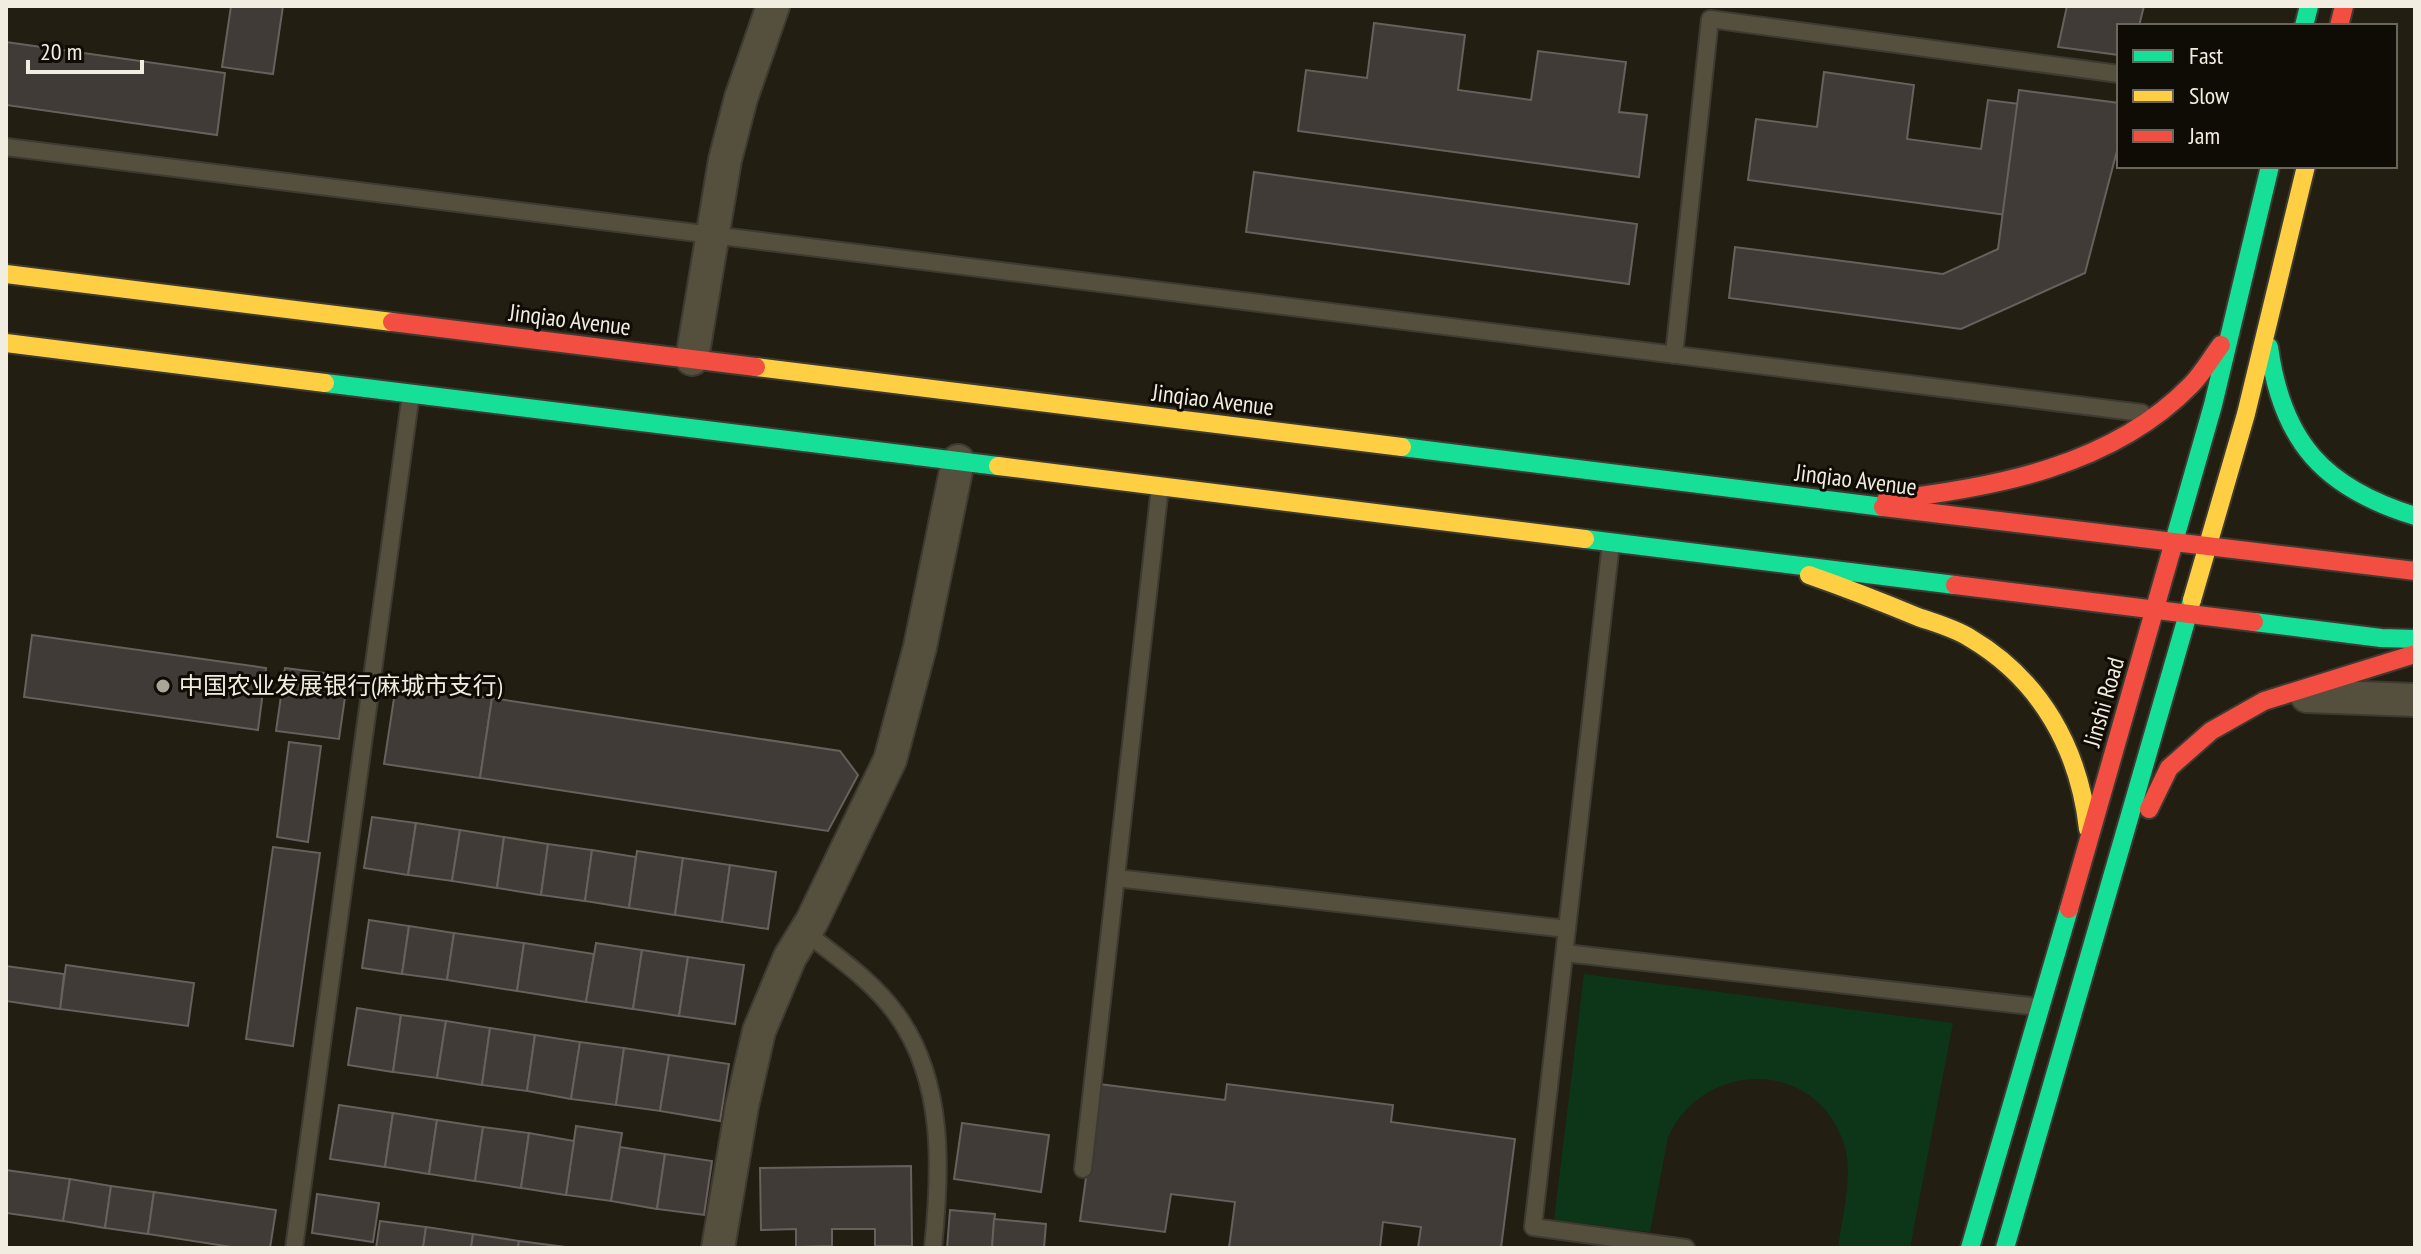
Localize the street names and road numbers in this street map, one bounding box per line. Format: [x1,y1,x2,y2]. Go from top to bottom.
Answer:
street label: Jinqiao Avenue [507,297,633,342]
street label: Jinqiao Avenue [1150,377,1276,422]
street label: Jinqiao Avenue [1793,457,1919,502]
street label: Jinshi Road [2076,654,2131,751]

